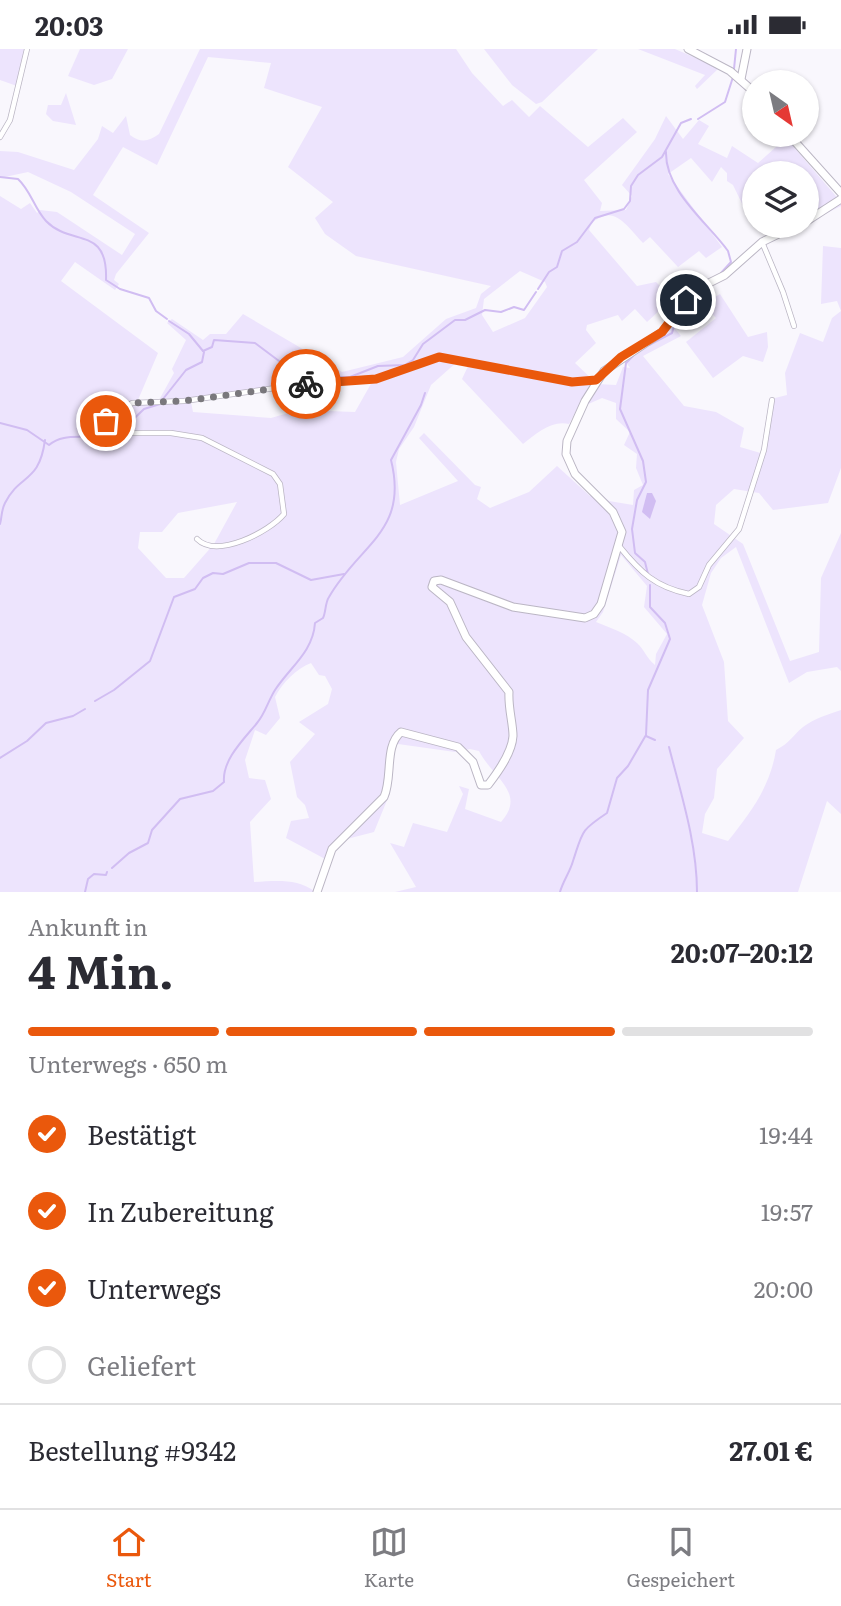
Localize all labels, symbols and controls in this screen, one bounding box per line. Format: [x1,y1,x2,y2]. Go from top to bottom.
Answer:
text: 20:03 [35,5,104,44]
north arrow [742,70,819,147]
map controls [742,70,819,238]
button: layers [742,161,819,238]
pin [656,270,716,330]
icon: home [667,281,705,319]
courier [271,349,341,419]
icon: bike [287,365,325,403]
pin [76,391,136,451]
icon: bag [87,402,125,440]
text: Ankunft in [28,909,148,943]
text: 20:07–20:12 [671,932,813,971]
text: 4 Min. [28,935,174,1003]
text: Unterwegs · 650 m [28,1046,228,1080]
text: Bestätigt [87,1114,196,1153]
icon: check [28,1115,66,1153]
text: 19:44 [759,1117,813,1151]
text: In Zubereitung [87,1191,274,1230]
icon: check [28,1192,66,1230]
text: 19:57 [761,1194,813,1228]
text: Unterwegs [87,1268,221,1307]
icon: check [28,1269,66,1307]
text: 20:00 [754,1271,813,1305]
text: Geliefert [87,1345,196,1384]
text: Bestellung #9342 [28,1430,236,1469]
text: 27.01 € [729,1430,813,1469]
tab: Start [106,1523,151,1593]
tab: Karte [364,1523,414,1593]
tab: Gespeichert [626,1523,735,1593]

